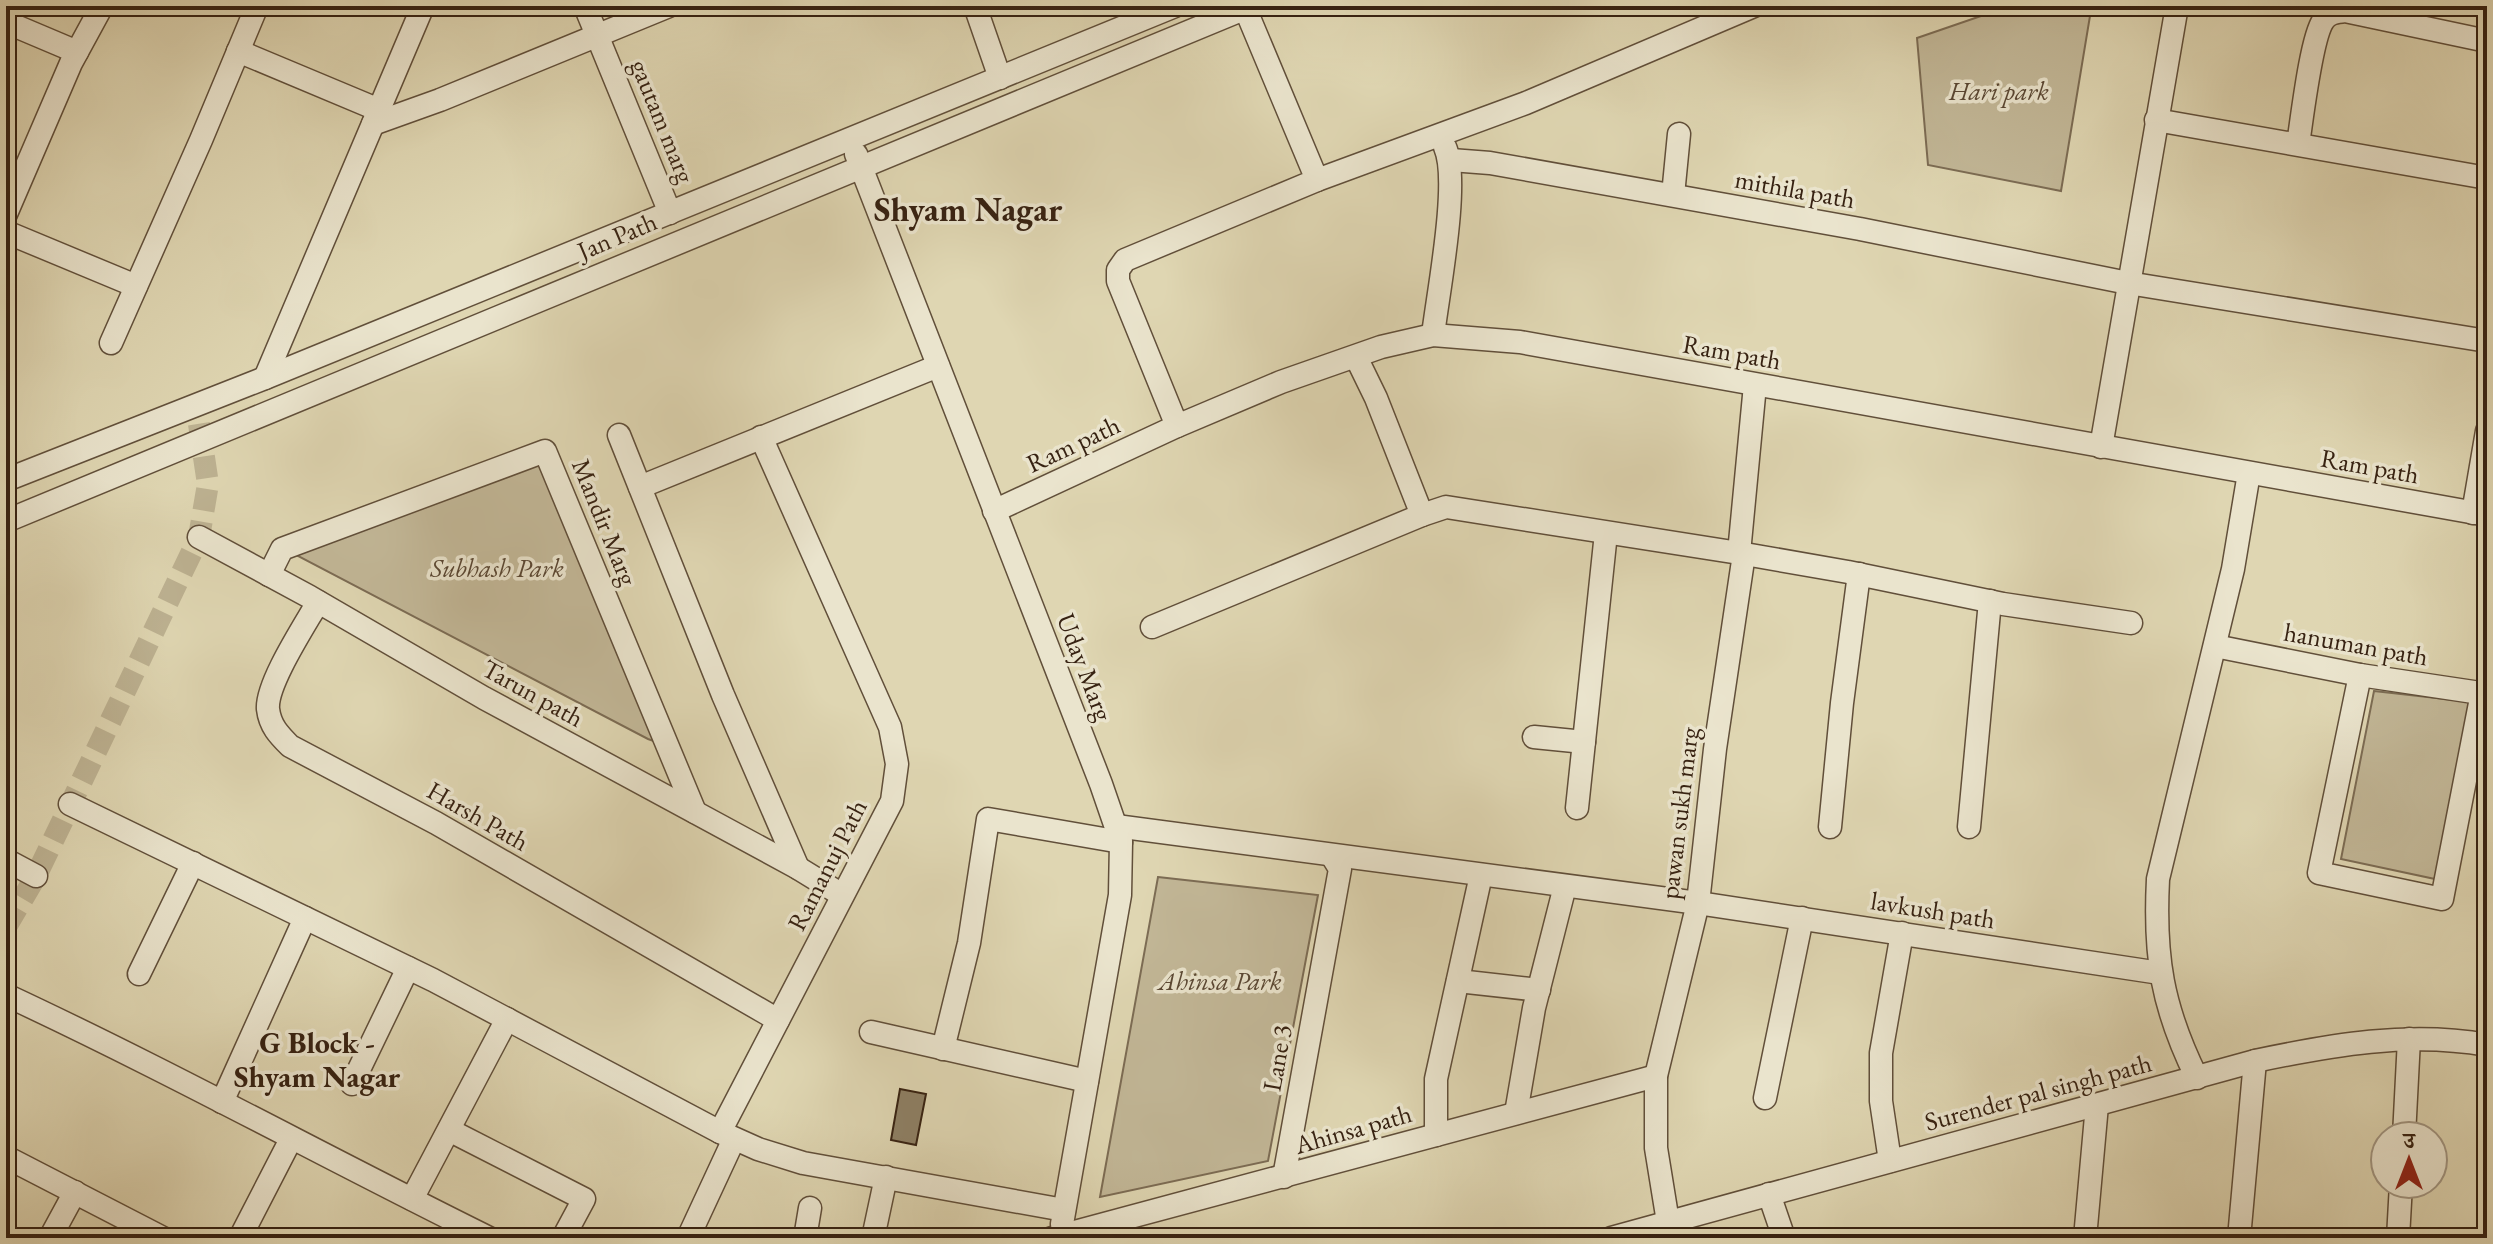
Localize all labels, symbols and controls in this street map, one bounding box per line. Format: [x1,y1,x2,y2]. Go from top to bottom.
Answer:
street label: gautam marg [623,54,703,188]
park label: Hari park [1948,74,2049,108]
street label: mithila path [1732,162,1858,216]
district label: Shyam Nagar [874,187,1062,231]
street label: Jan Path [570,204,662,269]
street label: Ram path [1680,327,1784,377]
street label: Ram path [1021,408,1125,480]
street label: Ram path [2318,441,2422,491]
street label: Mandir Marg [564,454,646,591]
park label: Subhash Park [429,551,564,585]
street label: Uday Marg [1049,608,1121,726]
street label: hanuman path [2281,615,2431,673]
street label: Tarun path [476,651,590,735]
street label: pawan sukh marg [1652,724,1707,901]
street label: Harsh Path [421,773,535,859]
street label: Ramanuj Path [779,794,875,936]
street label: lavkush path [1868,883,1998,937]
park label: Ahinsa Park [1156,964,1282,998]
street label: Lane 3 [1254,1022,1300,1094]
district label: G Block - Shyam Nagar [234,1023,401,1096]
street label: Surender pal singh path [1921,1045,2155,1139]
street label: Ahinsa path [1290,1096,1416,1162]
north arrow [2369,1120,2449,1200]
text: उ [2401,1126,2416,1155]

